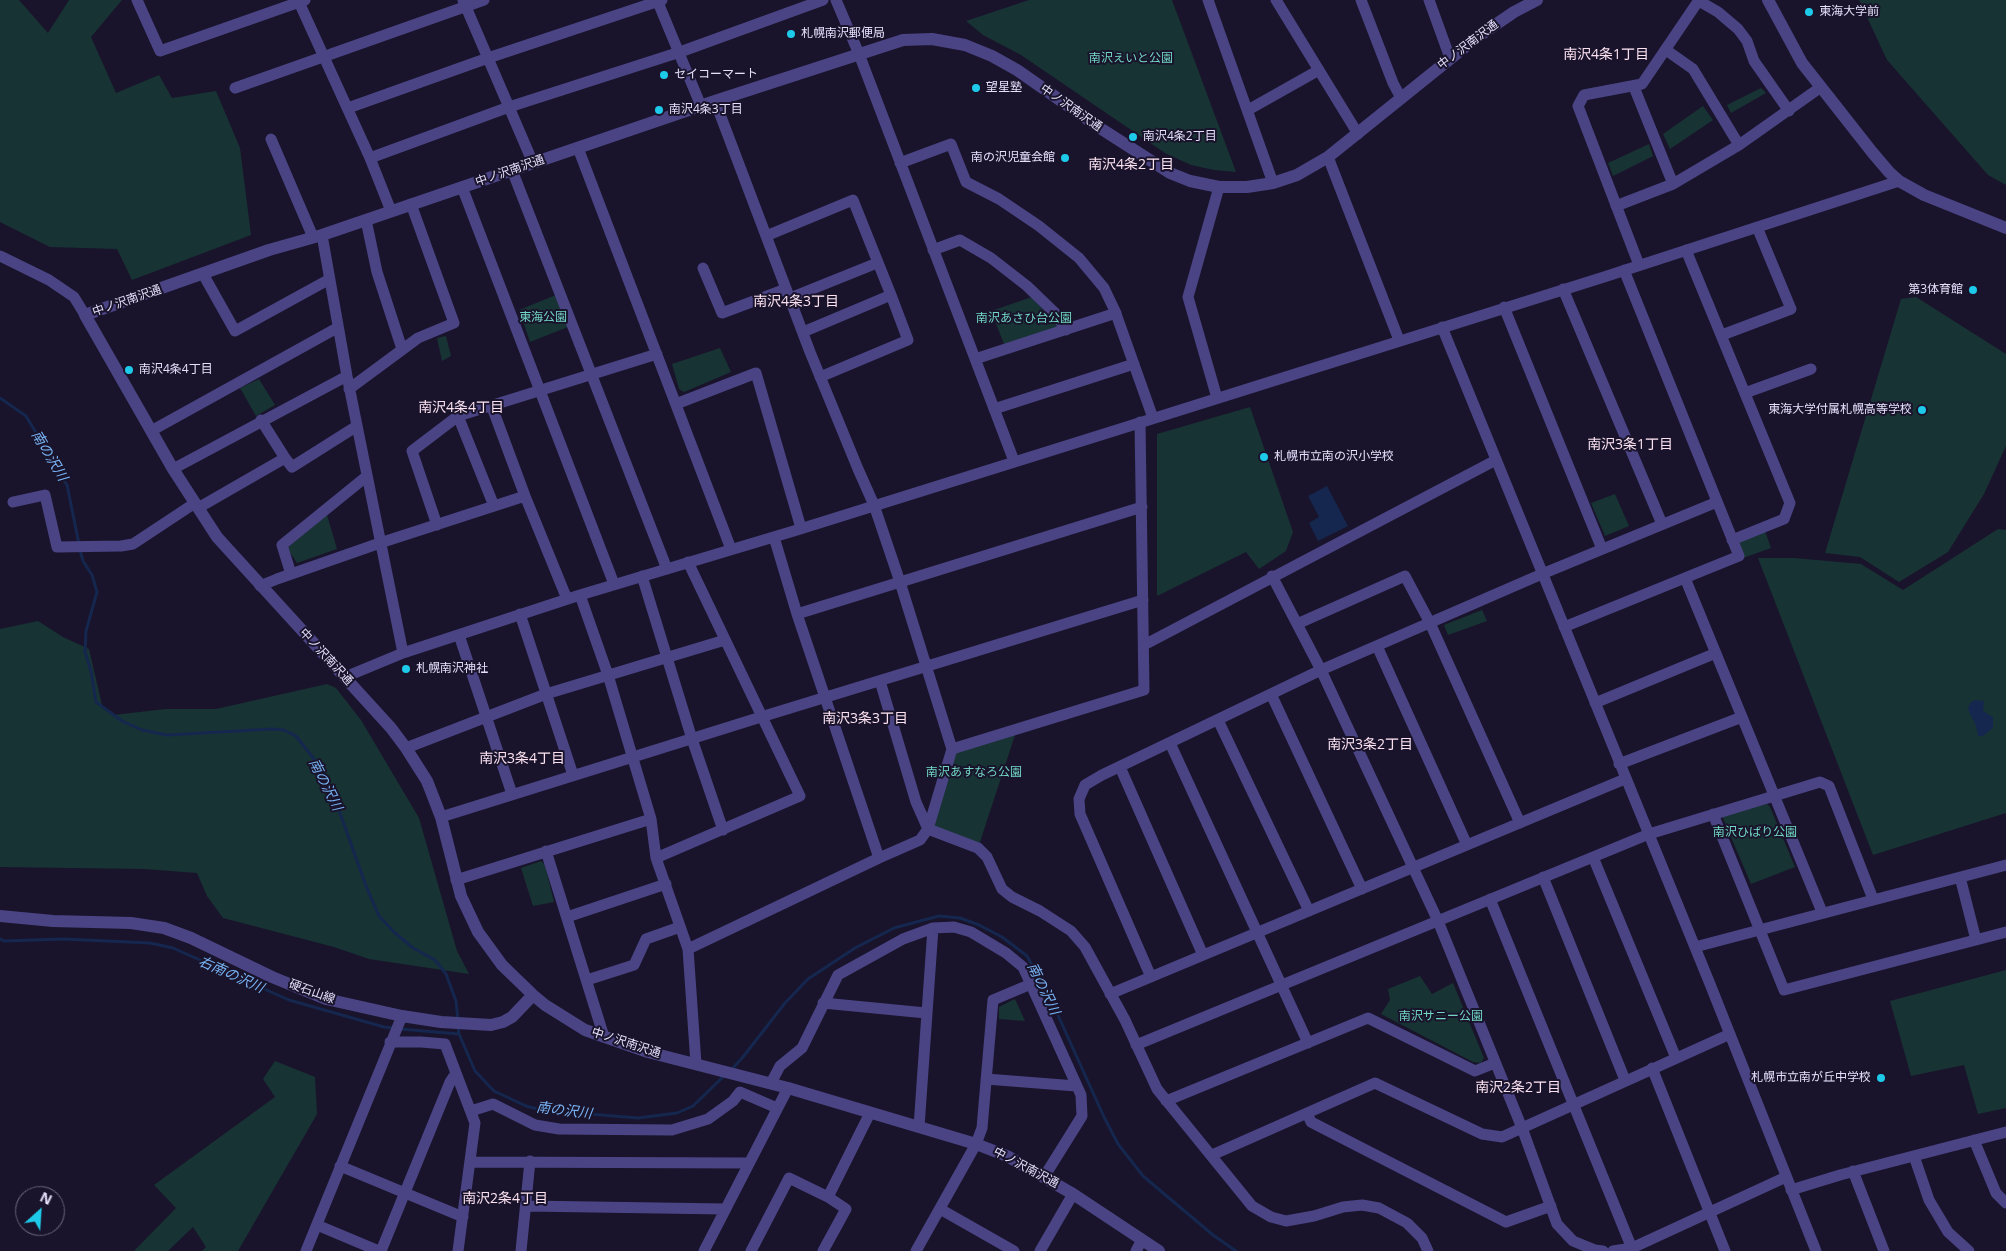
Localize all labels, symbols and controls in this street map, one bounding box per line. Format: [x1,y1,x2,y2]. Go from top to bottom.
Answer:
place label: 東海大学前 [1819,5,1879,19]
marker: 東海大学前 [1803,6,1815,18]
street label: 中ノ沢南沢通 [1435,18,1501,72]
place label: 札幌南沢郵便局 [801,27,885,41]
marker: 札幌南沢郵便局 [785,28,797,40]
district label: 南沢4条1丁目 [1563,47,1649,63]
park label: 南沢えいと公園 [1089,52,1173,66]
place label: セイコーマート [674,68,758,82]
marker: セイコーマート [658,69,670,81]
place label: 望星塾 [986,81,1022,95]
street label: 中ノ沢南沢通 [1037,81,1105,135]
marker: 望星塾 [970,82,982,94]
place label: 南沢4条3丁目 [669,103,743,117]
marker: 南沢4条3丁目 [653,104,665,116]
place label: 南沢4条2丁目 [1143,130,1217,144]
marker: 南沢4条2丁目 [1127,131,1139,143]
place label: 南の沢児童会館 [971,151,1055,165]
street label: 中ノ沢南沢通 [474,152,546,190]
marker: 南の沢児童会館 [1059,152,1071,164]
district label: 南沢4条2丁目 [1088,157,1174,173]
street label: 中ノ沢南沢通 [91,282,163,320]
place label: 第3体育館 [1908,283,1963,297]
marker: 第3体育館 [1967,284,1979,296]
district label: 南沢4条3丁目 [753,294,839,310]
park label: 東海公園 [519,311,567,325]
park label: 南沢あさひ台公園 [976,312,1072,326]
place label: 南沢4条4丁目 [139,363,213,377]
marker: 南沢4条4丁目 [123,364,135,376]
district label: 南沢4条4丁目 [418,400,504,416]
place label: 東海大学付属札幌高等学校 [1768,403,1912,417]
marker: 東海大学付属札幌高等学校 [1916,404,1928,416]
water label: 南の沢川 [27,428,71,484]
district label: 南沢3条1丁目 [1587,437,1673,453]
place label: 札幌市立南の沢小学校 [1274,450,1394,464]
marker: 札幌市立南の沢小学校 [1258,451,1270,463]
street label: 中ノ沢南沢通 [296,626,356,688]
place label: 札幌南沢神社 [416,662,488,676]
marker: 札幌南沢神社 [400,663,412,675]
district label: 南沢3条3丁目 [822,711,908,727]
district label: 南沢3条2丁目 [1327,737,1413,753]
district label: 南沢3条4丁目 [479,751,565,767]
water label: 南の沢川 [305,756,345,814]
park label: 南沢あすなろ公園 [926,766,1022,780]
park label: 南沢ひばり公園 [1713,826,1797,840]
water label: 右南の沢川 [196,953,266,997]
water label: 南の沢川 [1023,960,1063,1018]
street label: 硬石山線 [287,977,337,1007]
park label: 南沢サニー公園 [1399,1010,1483,1024]
street label: 中ノ沢南沢通 [590,1025,662,1061]
place label: 札幌市立南が丘中学校 [1751,1071,1871,1085]
marker: 札幌市立南が丘中学校 [1875,1072,1887,1084]
district label: 南沢2条2丁目 [1475,1080,1561,1096]
water label: 南の沢川 [535,1099,593,1123]
street label: 中ノ沢南沢通 [991,1145,1061,1191]
north arrow [15,1186,65,1236]
text: N [37,1187,56,1209]
district label: 南沢2条4丁目 [462,1191,548,1207]

